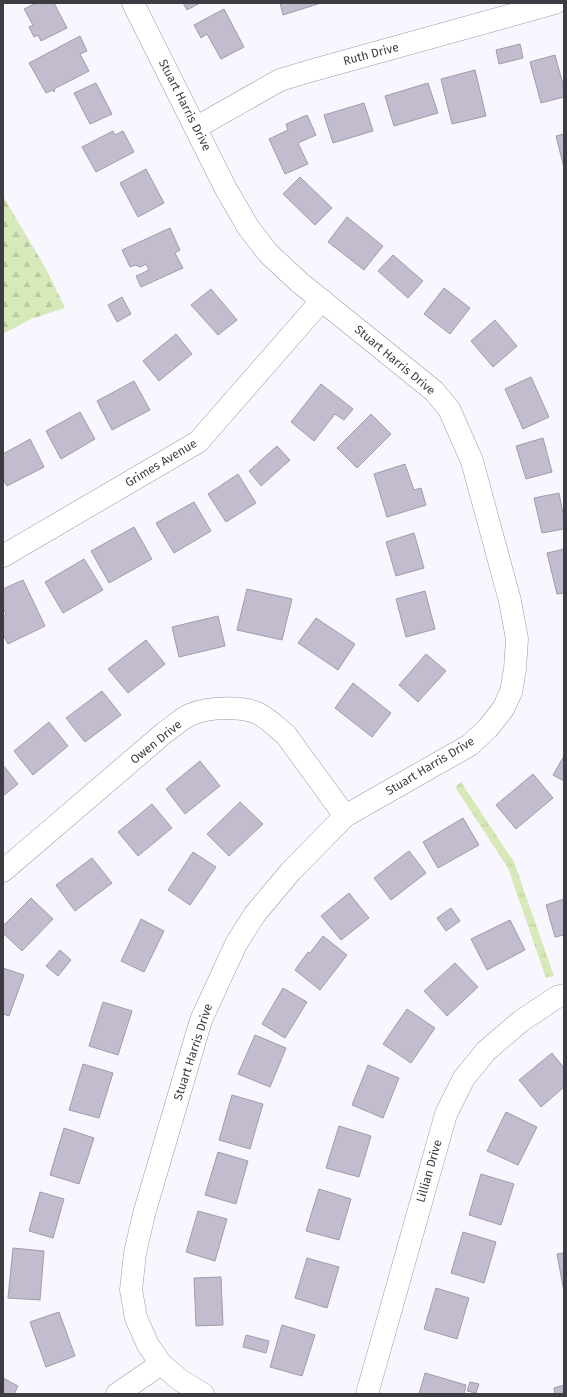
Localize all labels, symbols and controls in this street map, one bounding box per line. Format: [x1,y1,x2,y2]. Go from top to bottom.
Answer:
street label: Ruth Drive [342,40,400,68]
street label: Stuart Harris Drive [156,57,214,153]
street label: Stuart Harris Drive [352,322,438,398]
street label: Grimes Avenue [123,436,199,490]
street label: Owen Drive [128,717,184,767]
street label: Stuart Harris Drive [383,734,477,798]
street label: Stuart Harris Drive [171,1002,215,1102]
street label: Lillian Drive [413,1138,445,1204]

